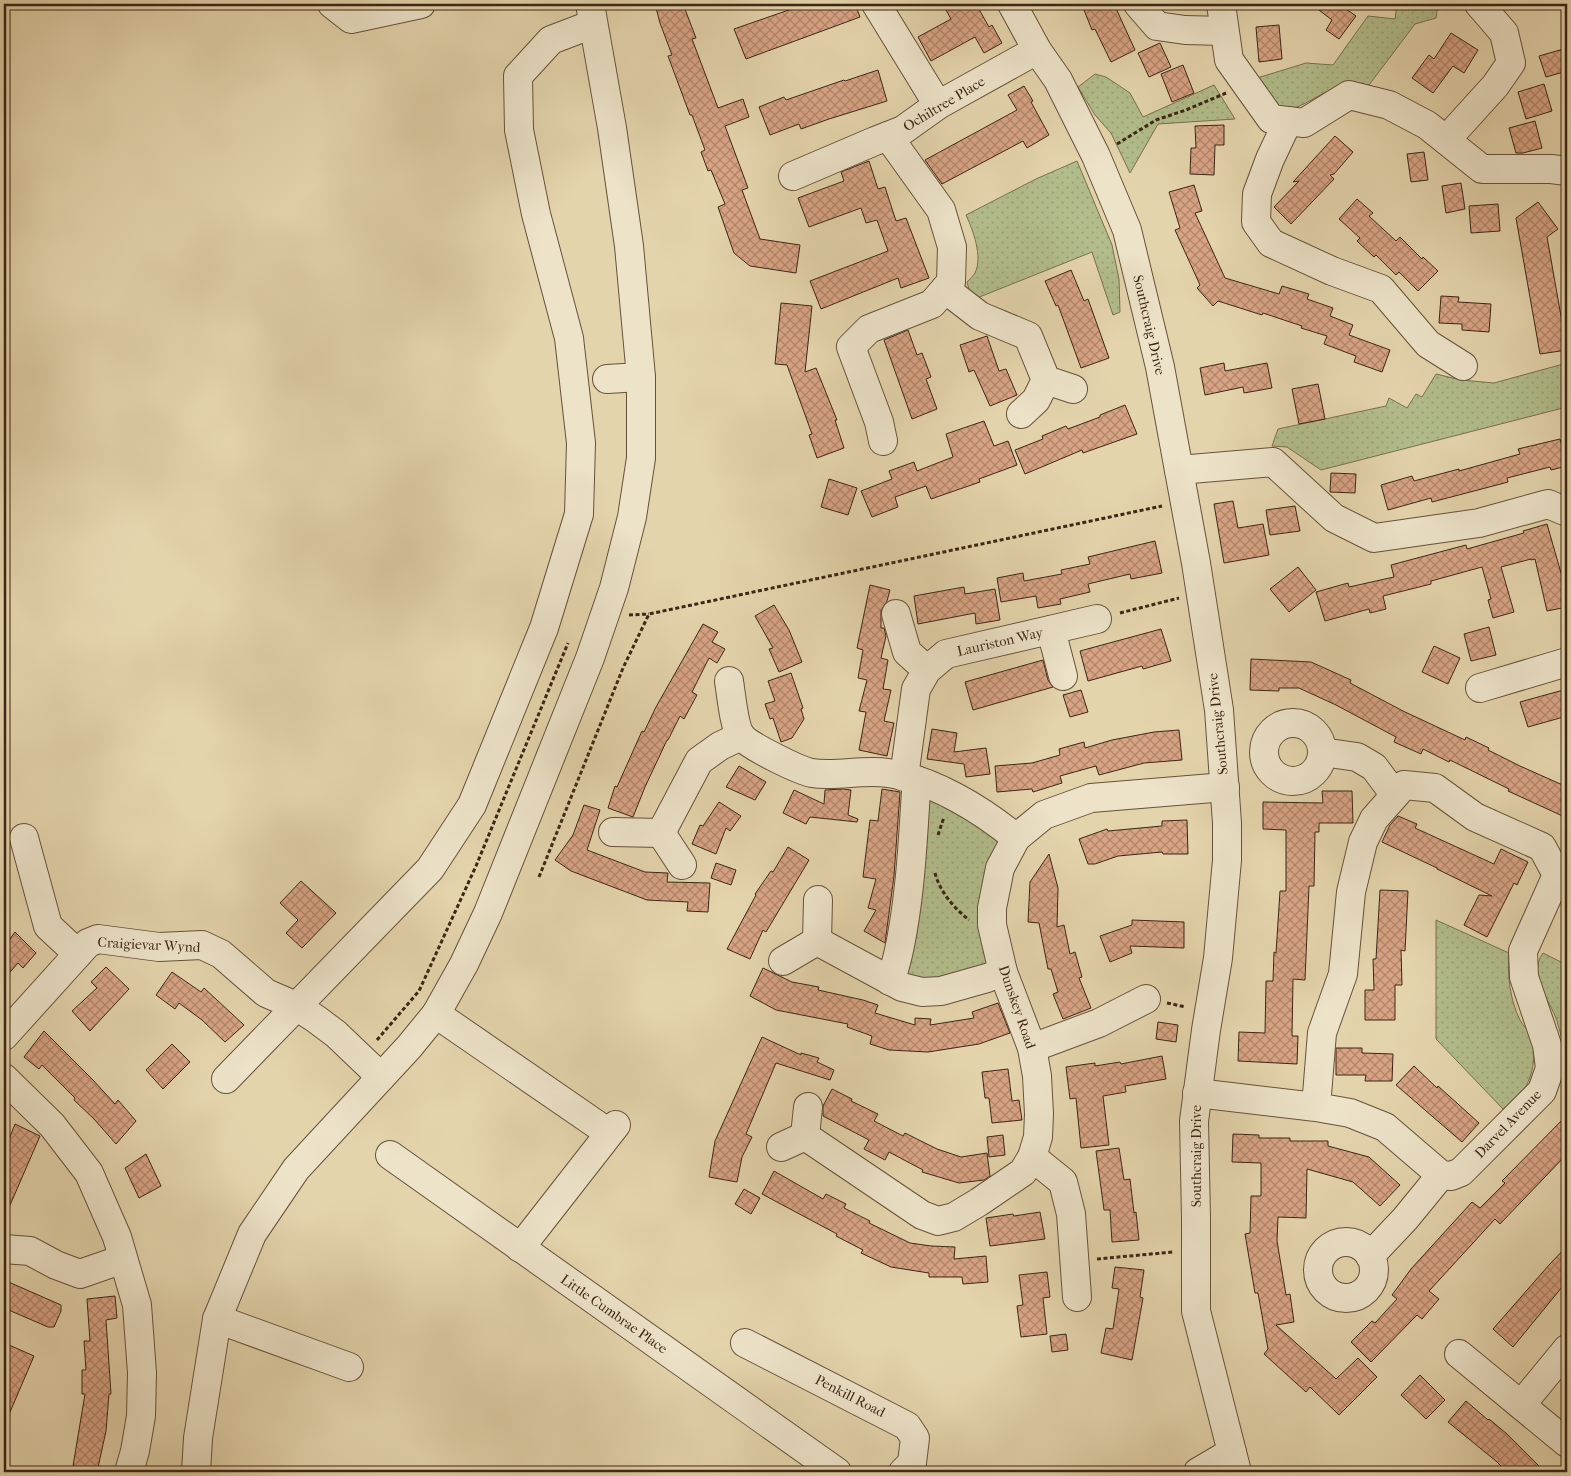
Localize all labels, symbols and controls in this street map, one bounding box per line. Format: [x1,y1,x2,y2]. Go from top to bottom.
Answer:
street label: Ochiltree Place [900,73,988,135]
street label: Southcraig Drive [1129,273,1169,377]
street label: Lauriston Way [955,624,1045,660]
street label: Southcraig Drive [1204,672,1232,776]
street label: Craigievar Wynd [97,934,201,956]
street label: Dunskey Road [995,963,1039,1051]
street label: Darvel Avenue [1471,1086,1545,1162]
street label: Southcraig Drive [1188,1105,1205,1207]
street label: Little Cumbrae Place [557,1271,671,1357]
street label: Penkill Road [812,1371,888,1421]

